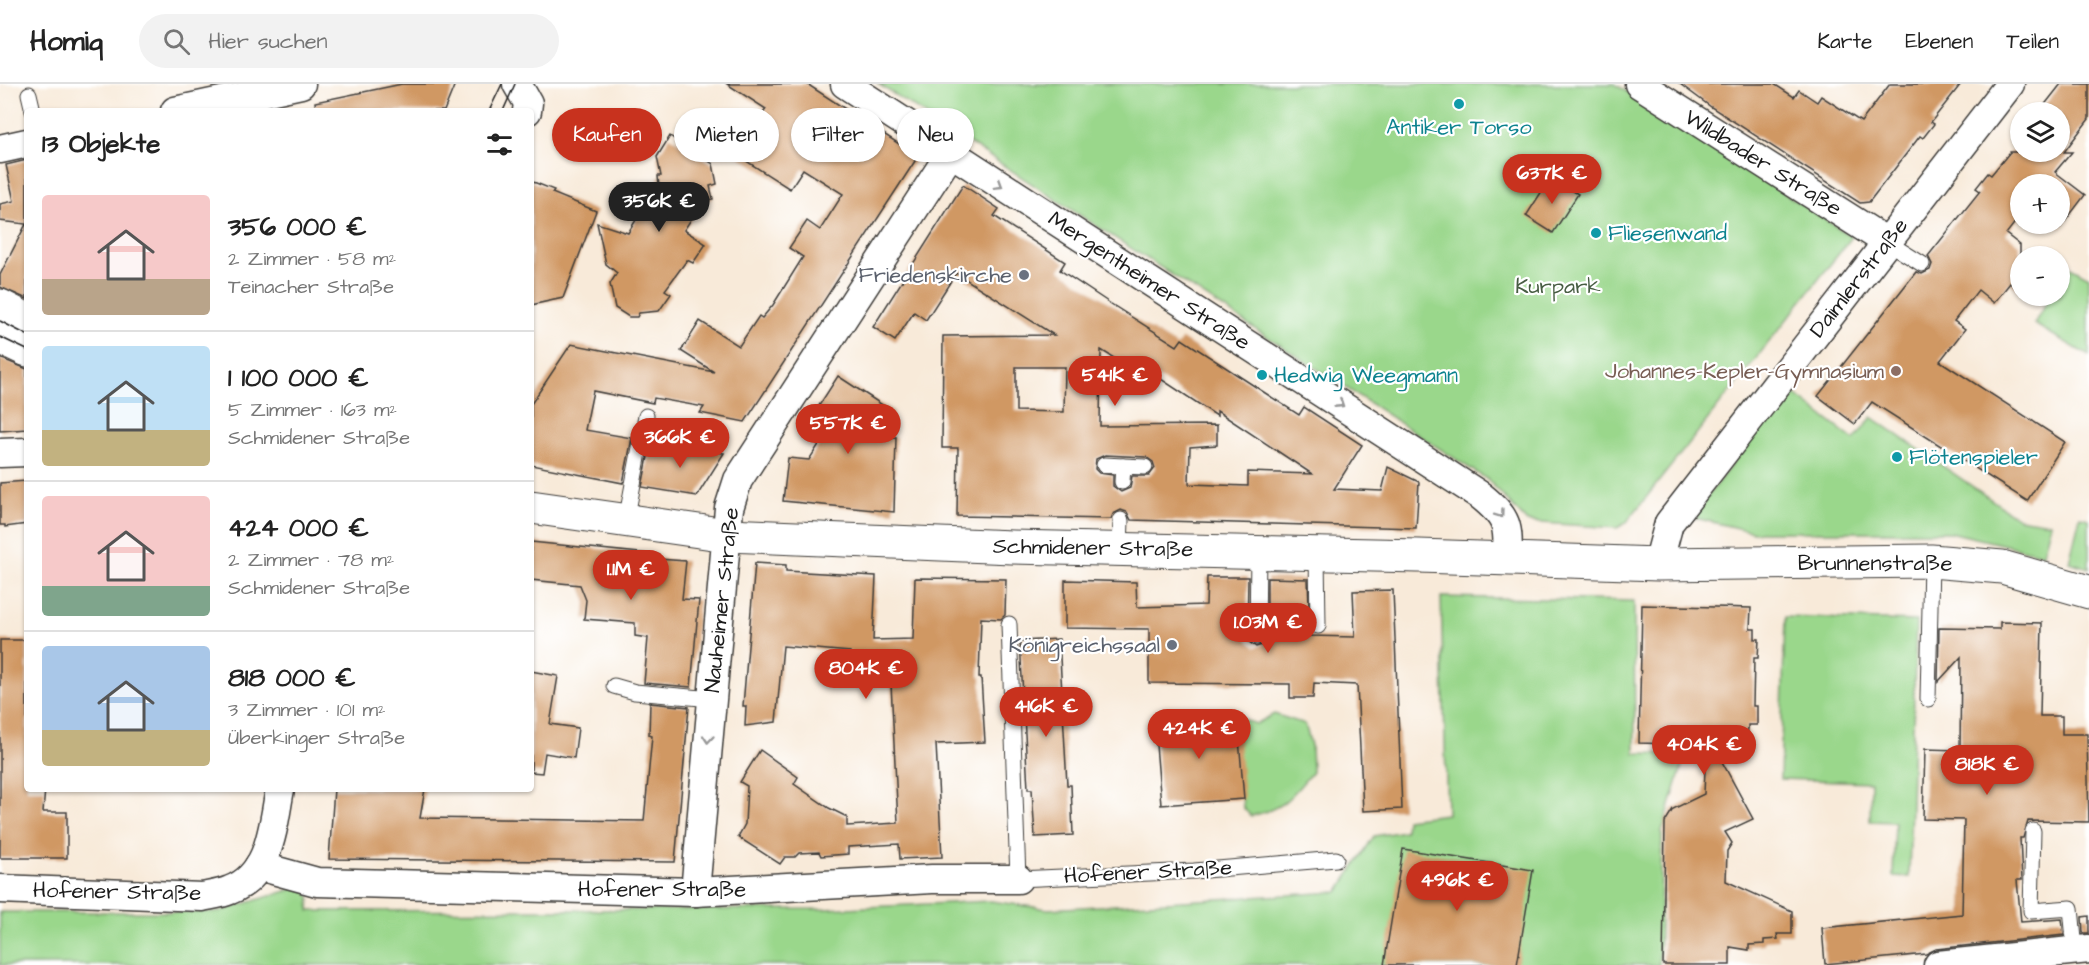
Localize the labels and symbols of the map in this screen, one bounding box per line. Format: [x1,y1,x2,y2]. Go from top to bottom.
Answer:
marker: Antiker Torso [1452,97,1466,111]
street label: Wildbader Straße [1678,102,1848,224]
place label: Antiker Torso [1386,112,1532,143]
pin: 637K € [1503,154,1601,205]
one-way arrow [993,178,1003,190]
pin: 356K € [610,182,708,233]
street label: Mergentheimer Straße [1041,204,1256,359]
street label: Daimlerstraße [1802,212,1916,344]
place label: Fliesenwand [1608,218,1727,249]
marker: Fliesenwand [1589,226,1603,240]
place label: Friedenskirche [858,260,1012,291]
marker: Friedenskirche [1017,268,1031,282]
park label: Kurpark [1515,271,1601,302]
pin: 541K € [1066,356,1164,407]
place label: Johannes-Kepler-Gymnasium [1605,356,1884,388]
place label: Hedwig Weegmann [1274,360,1458,392]
marker: Johannes-Kepler-Gymnasium [1889,364,1903,378]
marker: Hedwig Weegmann [1255,368,1269,382]
one-way arrow [1333,397,1344,408]
pin: 557K € [799,404,897,455]
pin: 366K € [631,418,729,469]
place label: Flötenspieler [1909,442,2038,473]
marker: Flötenspieler [1890,450,1904,464]
street label: Nauheimer Straße [697,506,747,694]
one-way arrow [1493,508,1504,519]
street label: Schmidener Straße [993,531,1194,565]
street label: Brunnenstraße [1798,548,1952,579]
pin: 1.1M € [582,550,680,601]
pin: 1.03M € [1213,603,1323,654]
place label: Königreichssaal [1009,630,1160,662]
marker: Königreichssaal [1165,638,1179,652]
pin: 804K € [817,649,915,700]
pin: 416K € [997,687,1095,738]
pin: 424K € [1150,709,1248,760]
pin: 404K € [1655,725,1753,776]
one-way arrow [702,735,715,744]
pin: 818K € [1938,745,2036,796]
street label: Hofener Straße [1063,852,1233,892]
pin: 496K € [1408,861,1506,912]
street label: Hofener Straße [578,874,746,905]
street label: Hofener Straße [33,875,202,909]

